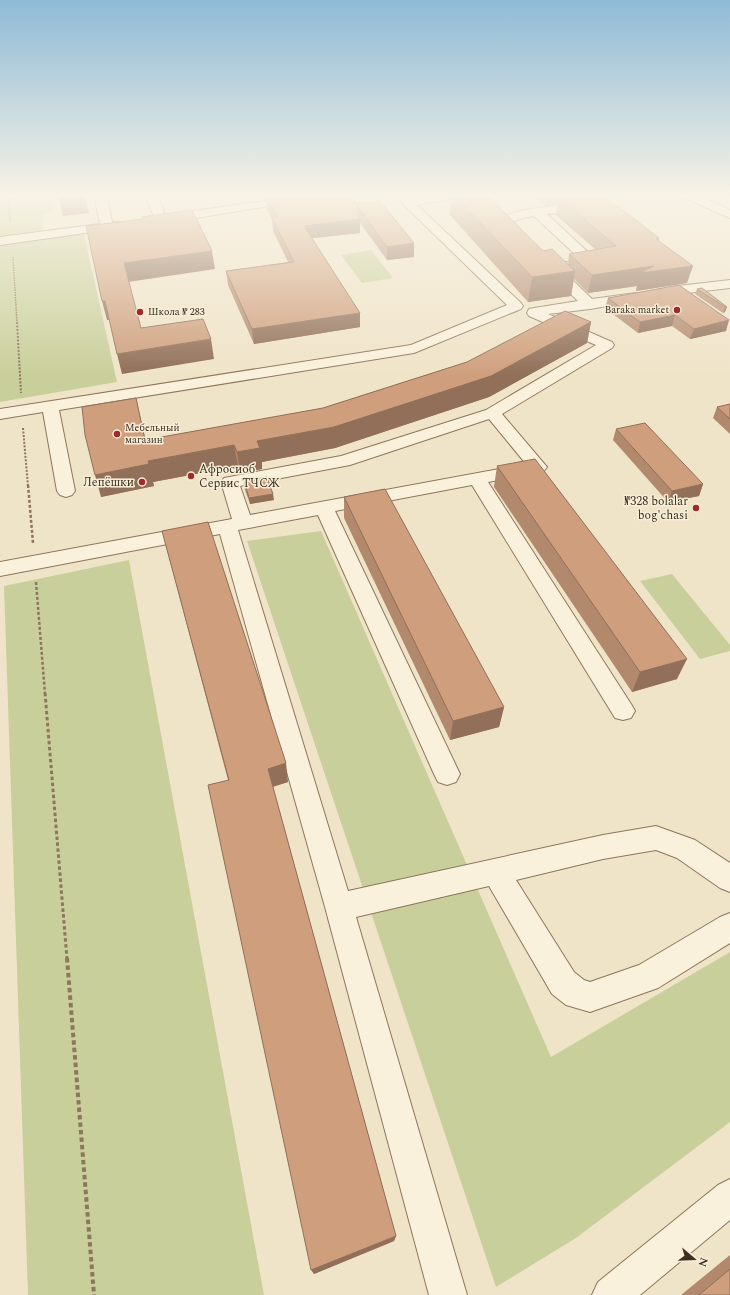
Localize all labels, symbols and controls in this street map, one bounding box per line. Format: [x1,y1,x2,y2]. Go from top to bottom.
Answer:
place label: Baraka market [605,302,669,318]
place label: Школа № 283 [148,304,205,320]
marker: Baraka market [672,305,682,315]
marker: Школа № 283 [135,307,145,317]
place label: Мебельный магазин [125,420,179,448]
marker: Мебельный магазин [112,429,122,439]
place label: Афросиоб Сервис ТЧСЖ [199,460,280,493]
marker: Афросиоб Сервис ТЧСЖ [186,471,196,481]
place label: Лепёшки [83,473,134,492]
marker: Лепёшки [137,477,147,487]
place label: №328 bolalar bog'chasi [624,492,688,525]
marker: №328 bolalar bog'chasi [691,503,701,513]
north arrow [674,1239,714,1279]
text: N [693,1255,712,1269]

